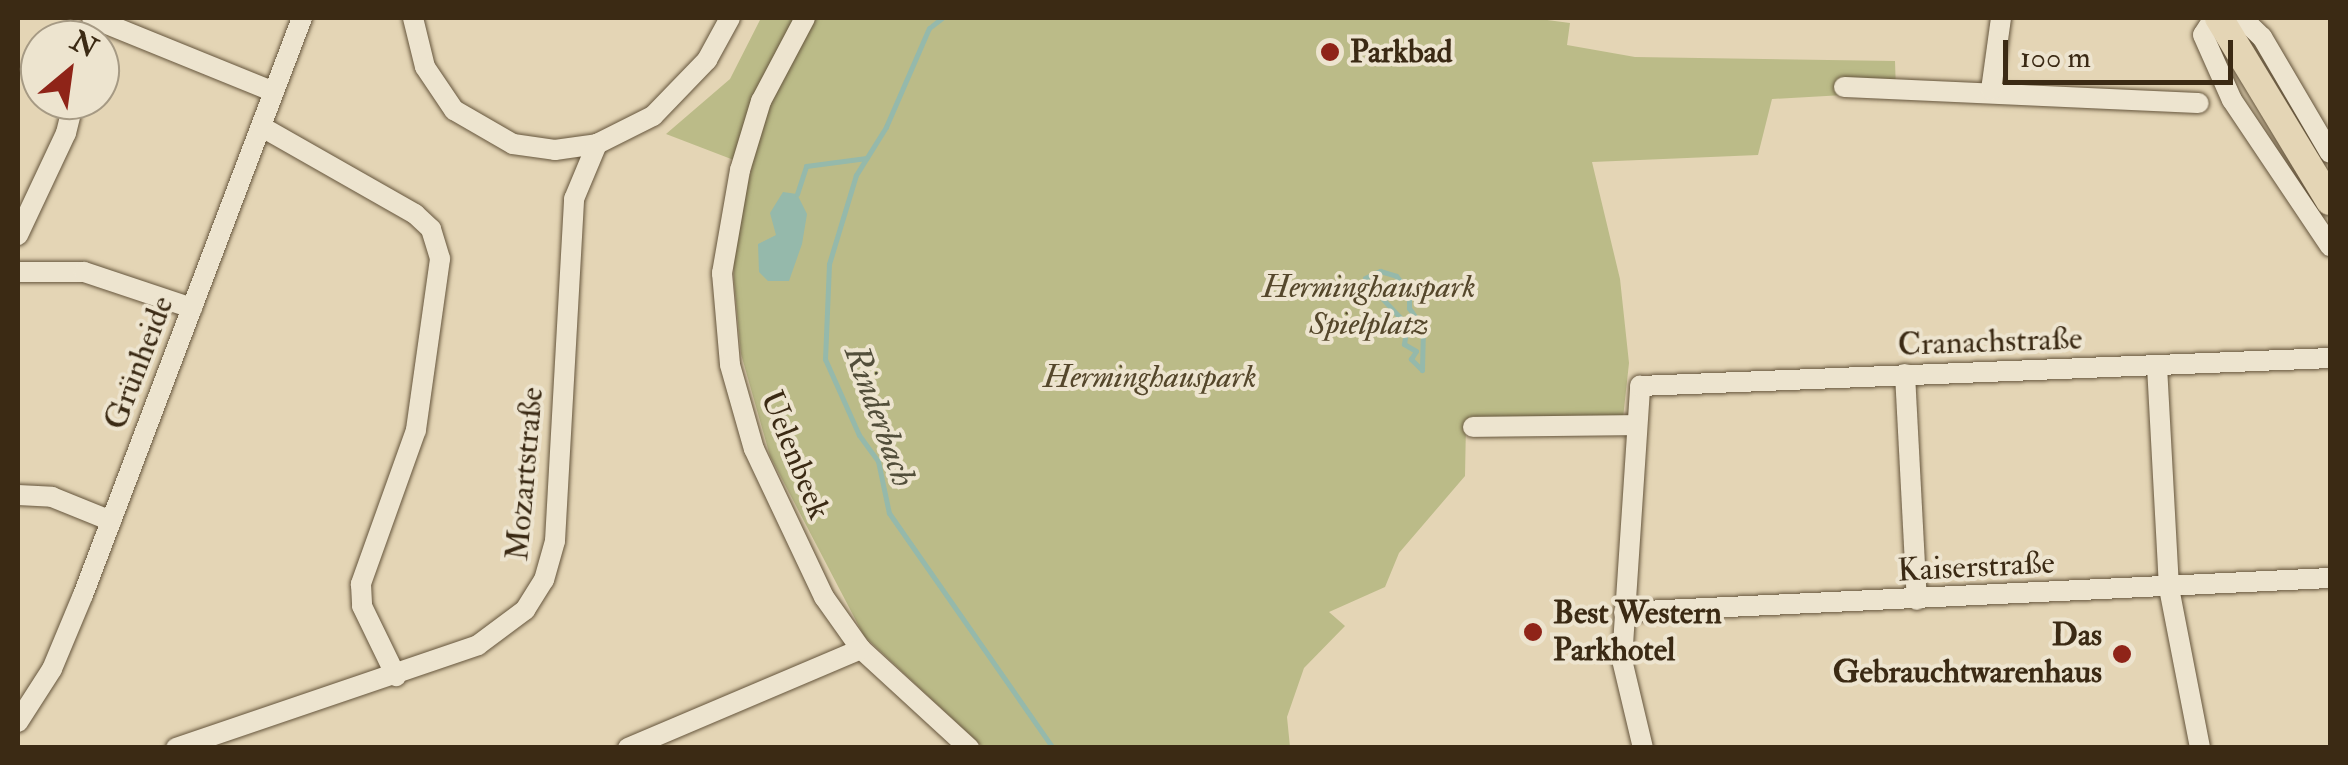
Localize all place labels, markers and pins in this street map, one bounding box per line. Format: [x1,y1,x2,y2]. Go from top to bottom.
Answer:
place label: Parkbad [1350,33,1453,71]
marker: Parkbad [1319,41,1341,63]
place label: Best Western Parkhotel [1553,595,1722,670]
place label: Das Gebrauchtwarenhaus [1833,617,2102,692]
marker: Best Western Parkhotel [1522,621,1544,643]
marker: Das Gebrauchtwarenhaus [2111,643,2133,665]

